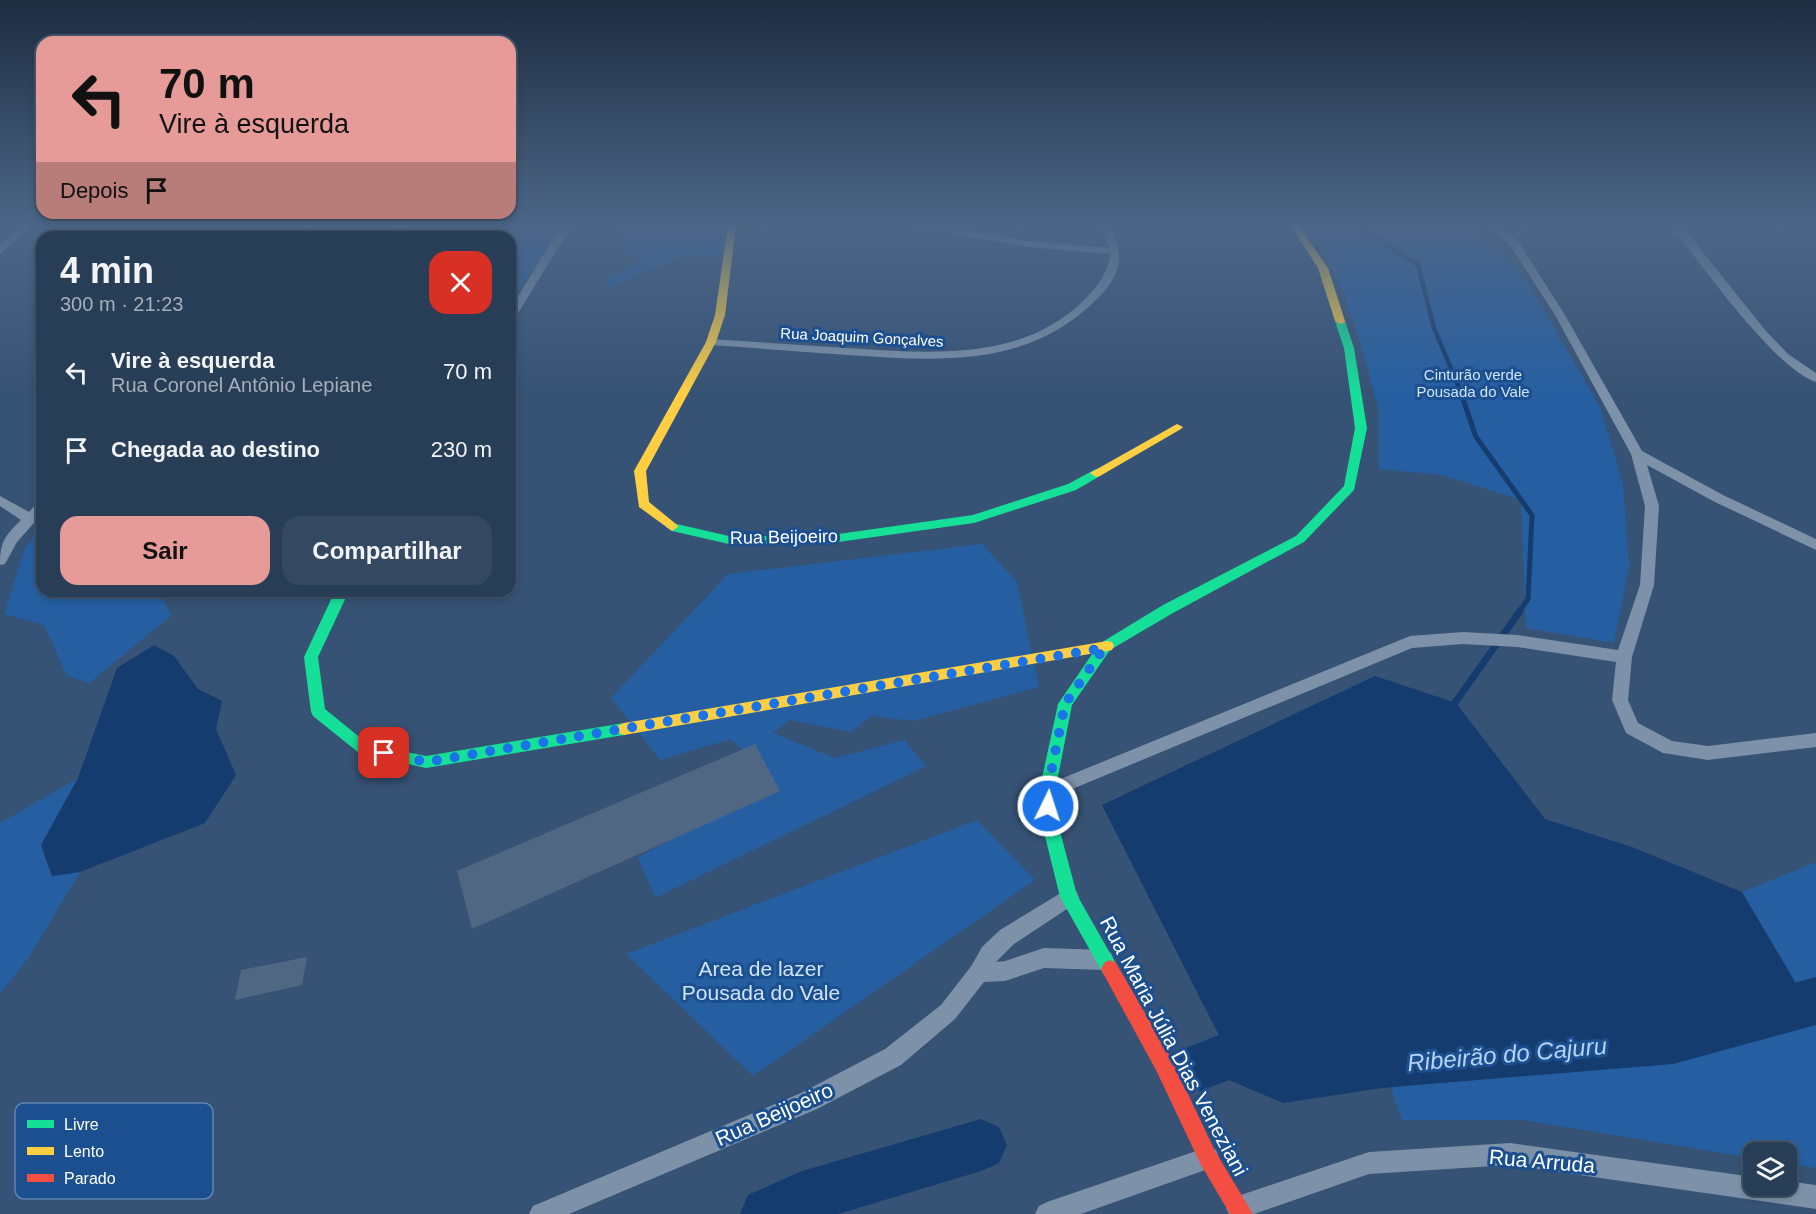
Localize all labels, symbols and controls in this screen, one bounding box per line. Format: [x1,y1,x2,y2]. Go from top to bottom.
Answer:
icon: left [60,60,138,138]
text: 70 m [159,60,255,107]
text: Vire à esquerda [159,109,349,139]
icon: arrive [140,174,173,207]
text: Depois [60,178,128,203]
text: 4 min [60,250,154,291]
button: close [429,251,492,314]
text: 300 m · 21:23 [60,293,183,315]
street label: Rua Joaquim Gonçalves [780,324,944,350]
text: Vire à esquerda [111,348,274,373]
icon: left [60,356,93,389]
text: 70 m [443,359,492,384]
park label: Cinturão verde Pousada do Vale [1416,366,1530,400]
text: Rua Coronel Antônio Lepiane [111,374,372,396]
icon: arrive [60,434,93,467]
text: Chegada ao destino [111,437,320,462]
text: 230 m [431,437,492,462]
button: Sair [60,516,270,585]
button: Compartilhar [282,516,492,585]
street label: Rua Beijoeiro [730,526,838,548]
pin [358,727,409,778]
icon: arrive [367,736,400,769]
position arrow [1016,774,1080,838]
street label: Rua Maria Júlia Dias Veneziani [1096,912,1252,1180]
park label: Area de lazer Pousada do Vale [682,957,840,1004]
water label: Ribeirão do Cajuru [1406,1032,1608,1076]
street label: Rua Beijoeiro [712,1078,836,1150]
legend [15,1103,213,1199]
text: Livre [64,1116,99,1133]
map controls [1743,1142,1797,1196]
button: layers [1743,1142,1797,1196]
text: Lento [64,1143,104,1160]
street label: Rua Arruda [1488,1145,1596,1177]
text: Parado [64,1170,116,1187]

